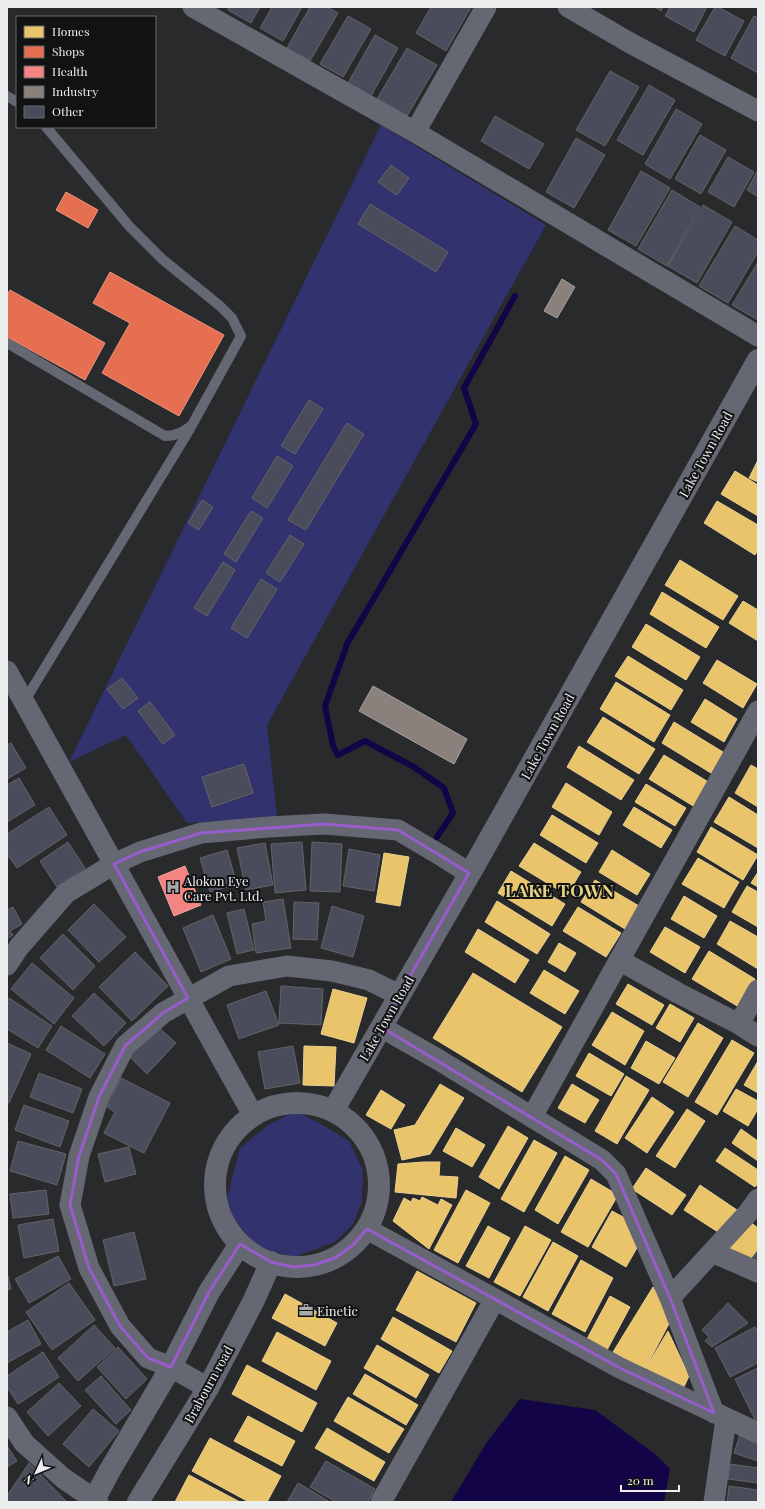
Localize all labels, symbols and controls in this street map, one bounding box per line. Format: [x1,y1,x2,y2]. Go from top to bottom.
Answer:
legend [16,16,156,128]
text: Homes [52,23,90,39]
text: Shops [52,43,84,59]
text: Health [52,63,88,79]
text: Industry [52,83,98,99]
text: Other [52,103,84,119]
street label: Lake Town Road [674,408,736,500]
street label: Lake Town Road [516,690,578,782]
place label: Alokon Eye Care Pvt. Ltd. [183,872,263,904]
hospital icon: Alokon Eye Care Pvt. Ltd. [165,879,181,895]
district label: LAKE TOWN [505,879,615,901]
street label: Lake Town Road [355,972,417,1064]
office icon: Einetic [298,1302,314,1318]
place label: Einetic [317,1302,358,1319]
street label: Brabourn road [180,1342,236,1426]
north arrow [16,1453,56,1493]
scale bar [621,1467,679,1493]
text: N [20,1472,37,1488]
text: 20 m [627,1472,654,1488]

